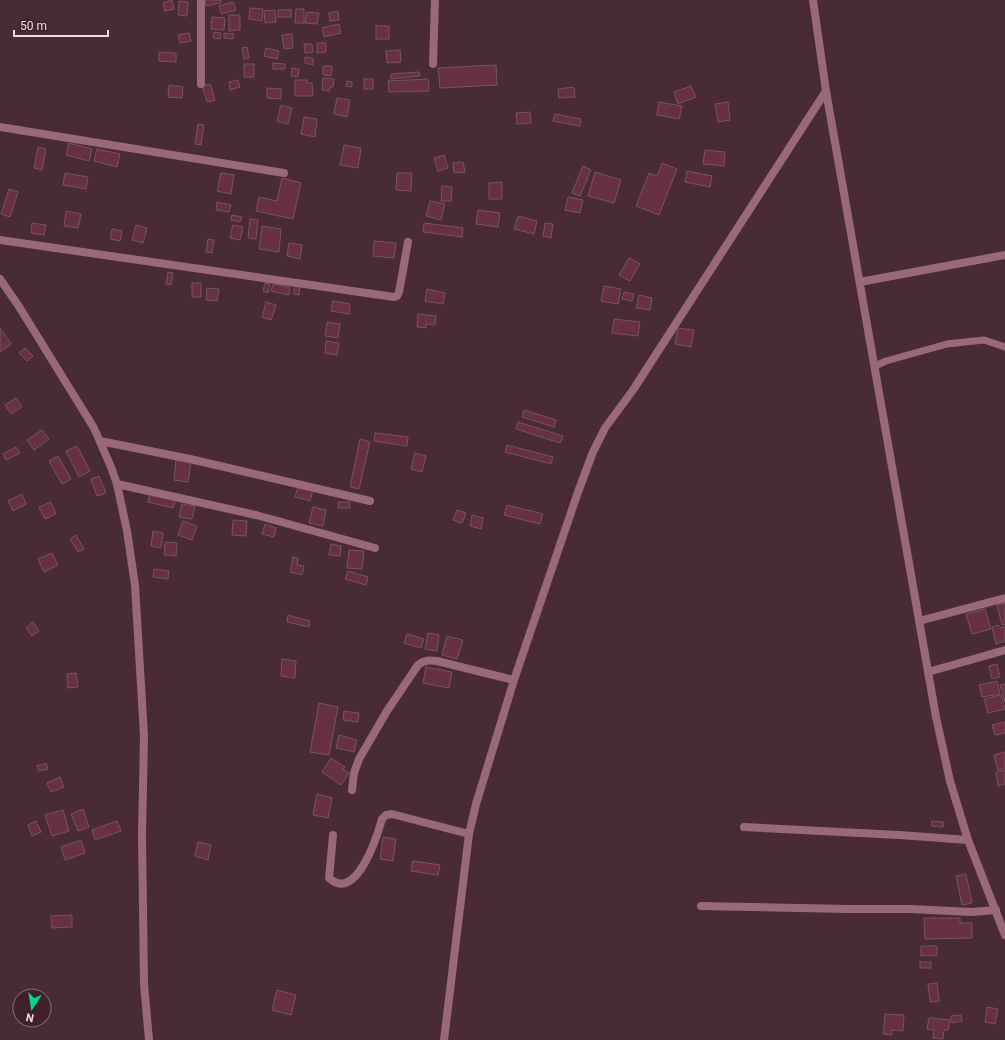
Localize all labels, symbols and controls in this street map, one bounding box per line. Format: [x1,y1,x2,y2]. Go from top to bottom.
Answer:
scale bar [14,12,108,38]
text: 50 m [20,19,47,33]
north arrow [12,988,52,1028]
text: N [25,1010,35,1024]

